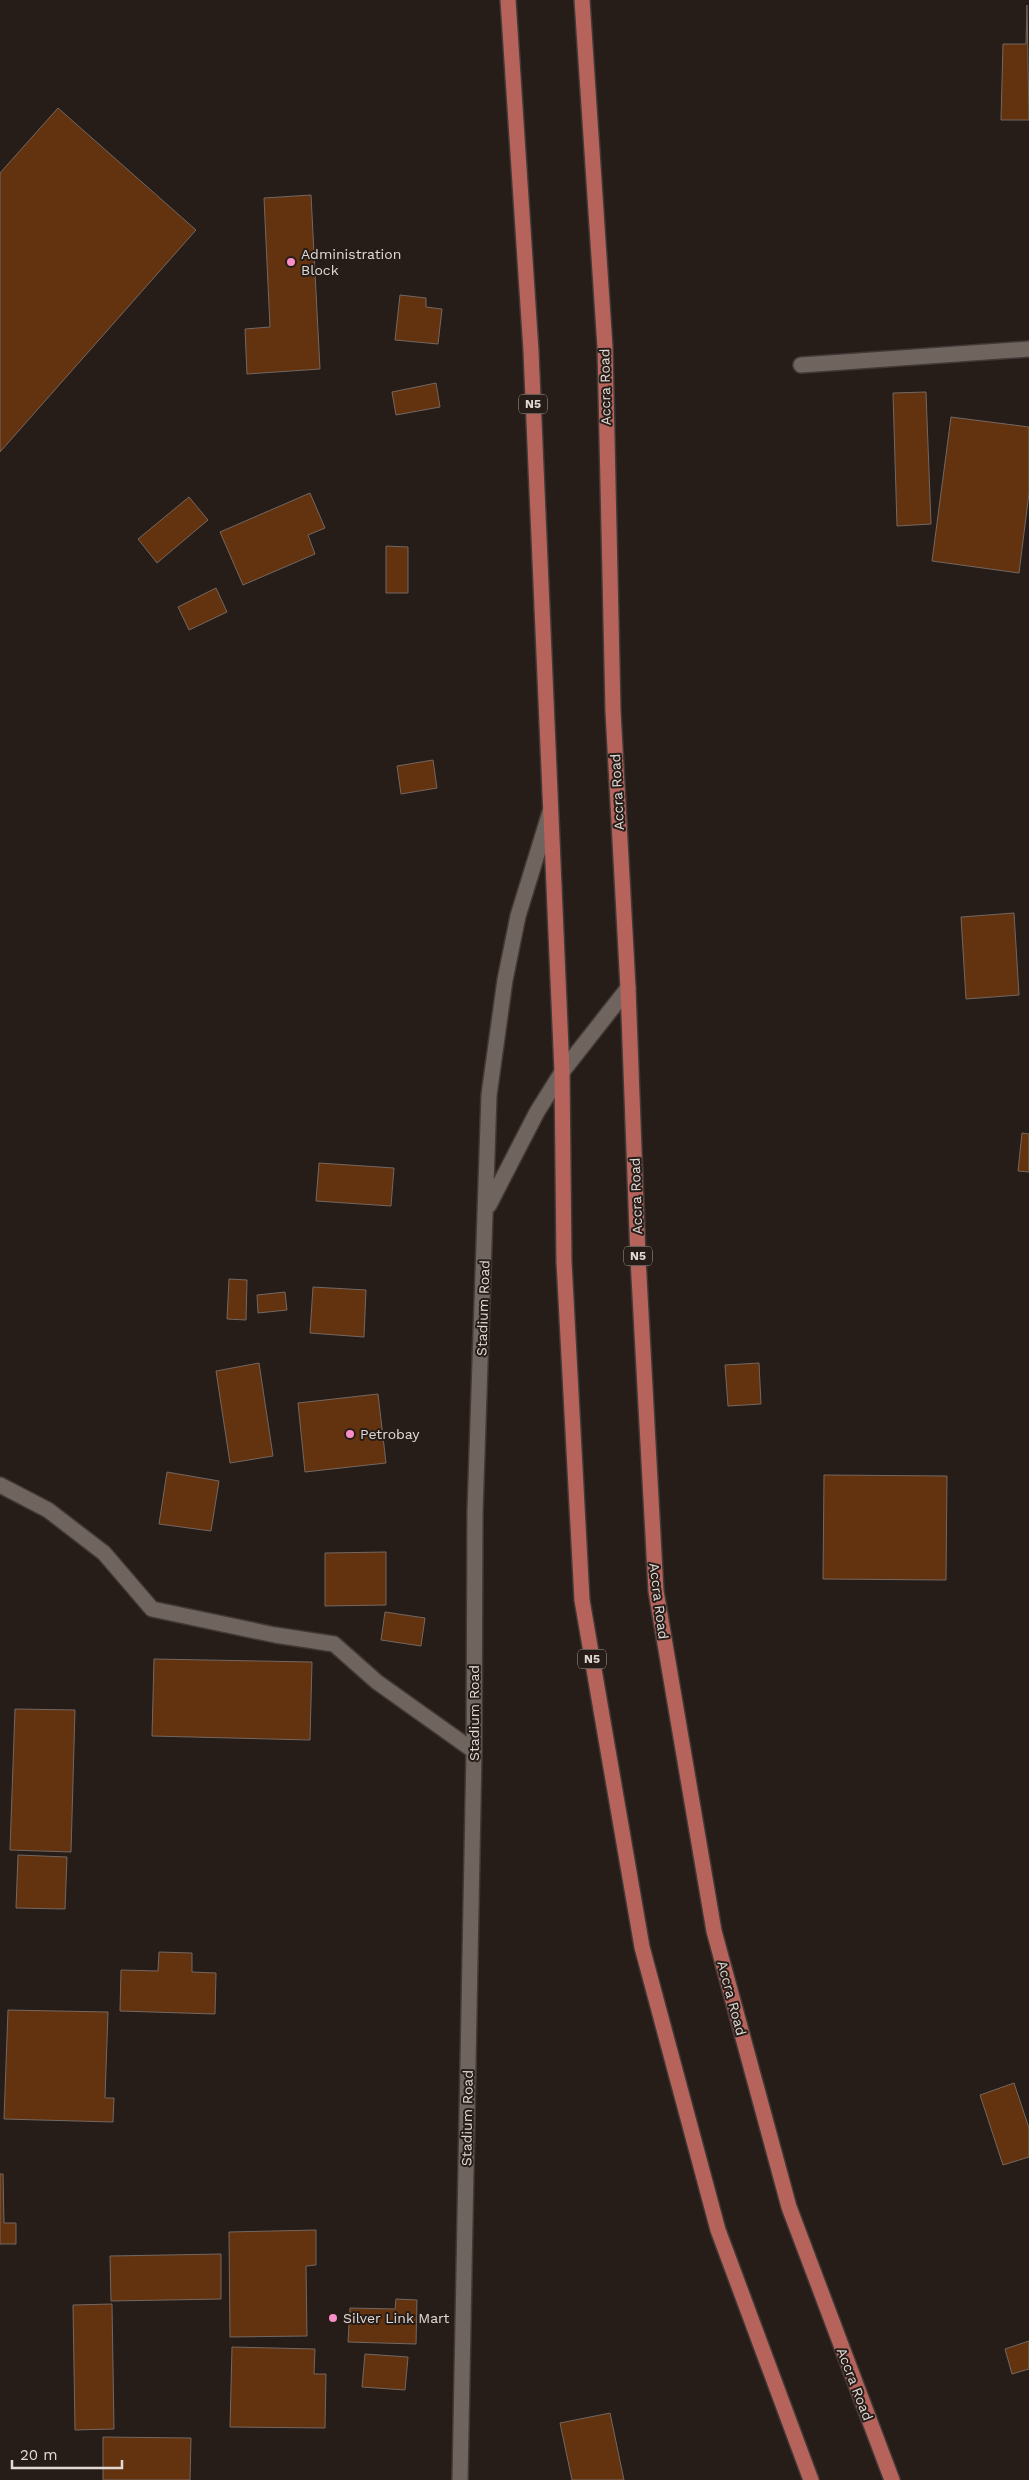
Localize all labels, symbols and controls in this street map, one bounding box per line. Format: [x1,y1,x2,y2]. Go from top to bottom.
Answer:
place label: Administration Block [301,246,401,278]
marker: Administration Block [285,256,297,268]
street label: Accra Road [596,348,614,426]
road number: N5 [519,394,547,414]
street label: Accra Road [607,753,627,831]
street label: Accra Road [627,1157,645,1235]
road number: N5 [624,1246,652,1266]
street label: Stadium Road [473,1260,493,1356]
place label: Petrobay [360,1426,420,1442]
marker: Petrobay [344,1428,356,1440]
street label: Accra Road [646,1562,672,1640]
road number: N5 [578,1650,606,1668]
street label: Stadium Road [466,1665,482,1761]
street label: Accra Road [714,1959,750,2037]
street label: Stadium Road [458,2070,476,2166]
place label: Silver Link Mart [343,2310,449,2326]
marker: Silver Link Mart [327,2312,339,2324]
street label: Accra Road [834,2345,876,2423]
scale bar [12,2438,122,2470]
text: 20 m [20,2446,58,2464]

